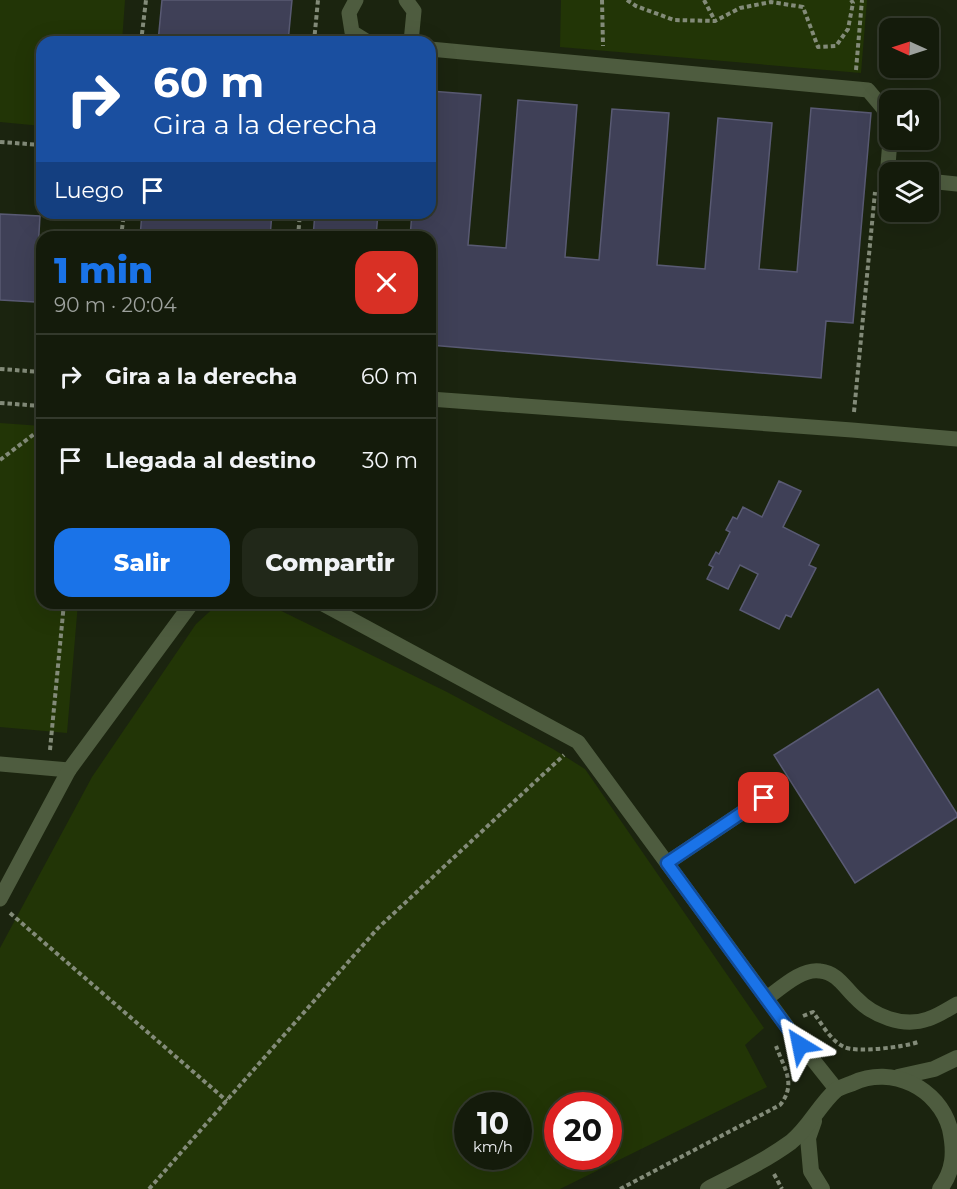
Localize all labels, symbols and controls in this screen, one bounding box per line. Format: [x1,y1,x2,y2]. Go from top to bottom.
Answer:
north arrow [879,18,939,78]
map controls [879,18,939,222]
text: 60 m [153,56,264,108]
icon: right [54,60,132,138]
button: sound [879,90,939,150]
text: Gira a la derecha [153,108,378,141]
button: layers [879,162,939,222]
icon: arrive [136,174,169,207]
text: Luego [54,177,124,204]
text: 1 min [54,248,153,292]
button: close [355,251,418,314]
text: 90 m · 20:04 [54,293,177,317]
icon: right [54,360,87,393]
text: Gira a la derecha [105,363,297,390]
text: 60 m [361,363,418,390]
icon: arrive [54,444,87,477]
text: Llegada al destino [105,447,316,474]
text: 30 m [362,447,418,474]
button: Salir [54,528,230,597]
button: Compartir [242,528,418,597]
pin [738,772,789,823]
icon: arrive [747,781,780,814]
position arrow [768,1013,832,1077]
speed limit sign: 20 [544,1092,622,1170]
text: 10 [477,1105,509,1142]
text: km/h [473,1137,513,1156]

